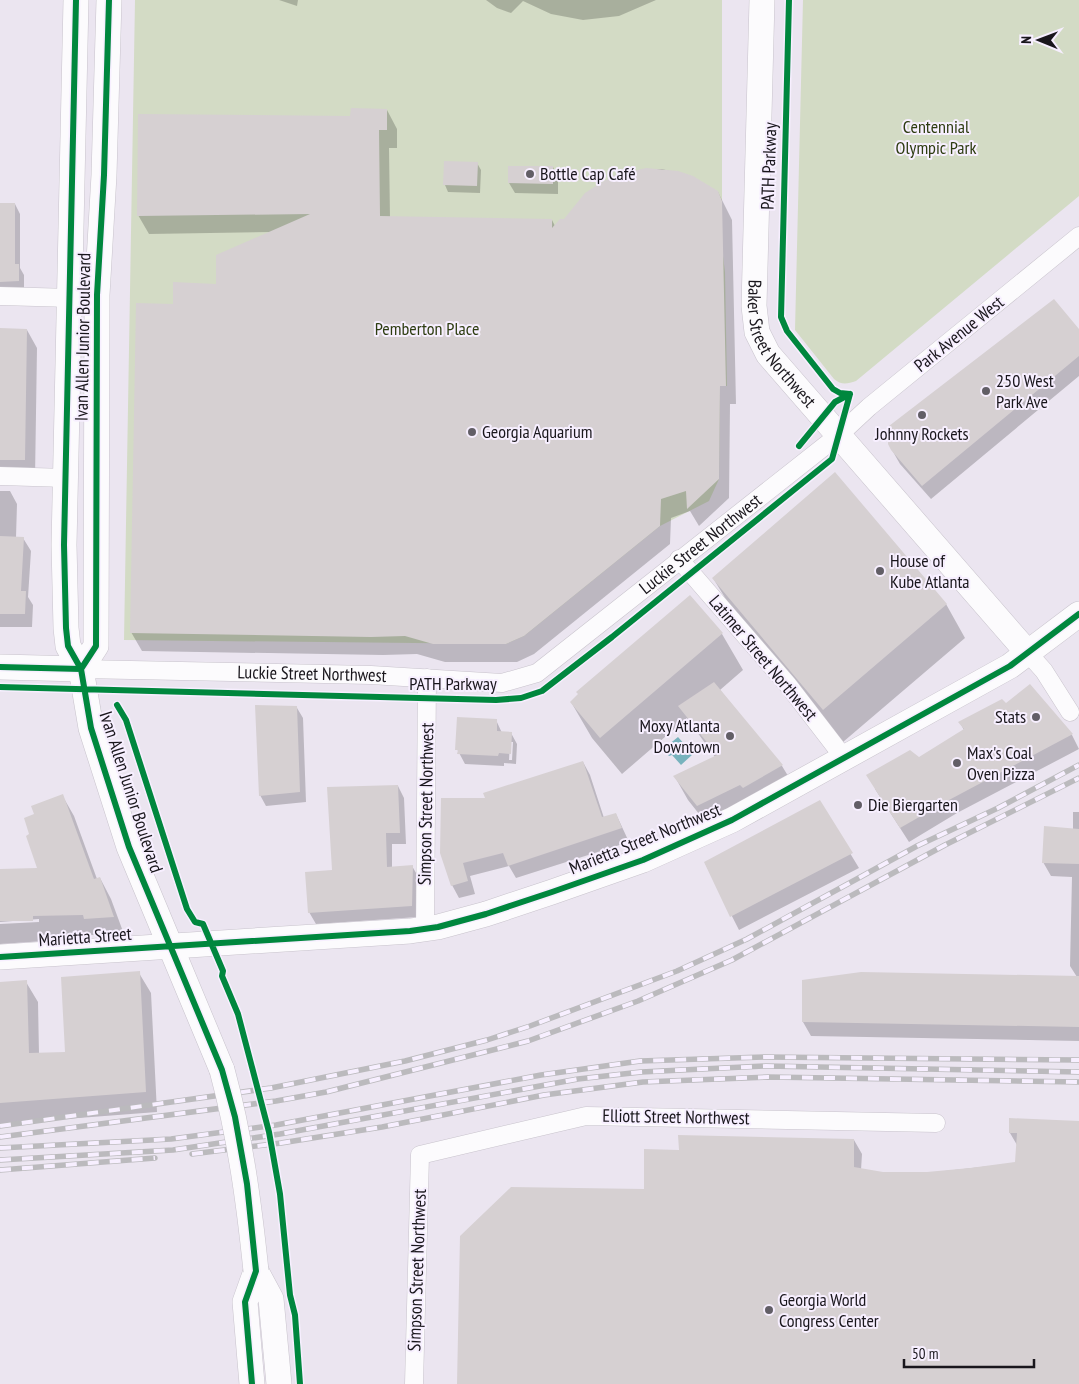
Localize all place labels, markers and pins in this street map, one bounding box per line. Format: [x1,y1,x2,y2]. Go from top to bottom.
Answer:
place label: Bottle Cap Café [540,162,636,185]
marker: Bottle Cap Café [524,168,536,180]
place label: 250 West Park Ave [996,369,1054,413]
marker: 250 West Park Ave [980,385,992,397]
marker: Johnny Rockets [916,409,928,421]
place label: Georgia Aquarium [482,420,593,443]
place label: Johnny Rockets [874,422,969,445]
marker: Georgia Aquarium [466,426,478,438]
place label: House of Kube Atlanta [890,549,970,593]
marker: House of Kube Atlanta [874,565,886,577]
place label: Stats [995,705,1026,728]
marker: Stats [1030,711,1042,723]
place label: Moxy Atlanta Downtown [639,714,720,758]
marker: Moxy Atlanta Downtown [724,730,736,742]
place label: Max's Coal Oven Pizza [967,741,1035,785]
marker: Max's Coal Oven Pizza [951,757,963,769]
place label: Die Biergarten [868,793,958,816]
marker: Die Biergarten [852,799,864,811]
place label: Georgia World Congress Center [779,1288,879,1332]
marker: Georgia World Congress Center [763,1304,775,1316]

